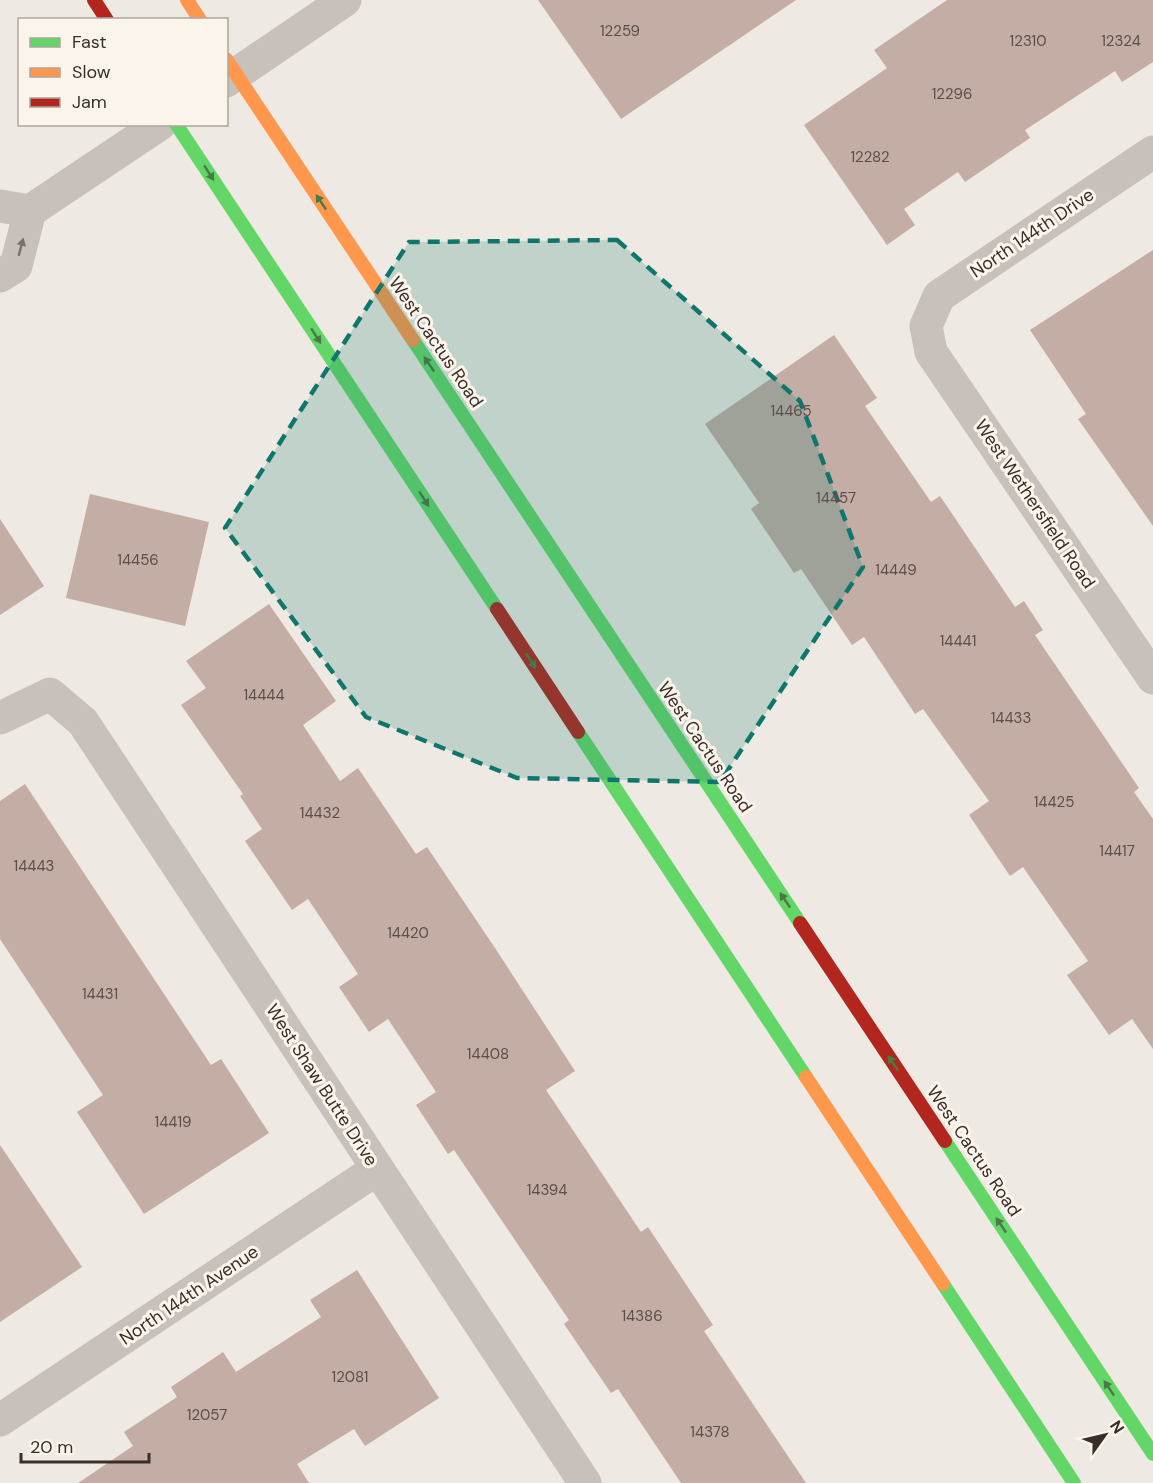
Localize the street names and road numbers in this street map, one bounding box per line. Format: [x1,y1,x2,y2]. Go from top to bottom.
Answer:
street label: North 144th Drive [965,183,1099,283]
street label: West Cactus Road [383,272,489,412]
street label: West Wethersfield Road [969,415,1101,593]
street label: West Cactus Road [652,677,758,817]
street label: West Shaw Butte Drive [261,999,383,1171]
street label: West Cactus Road [921,1081,1027,1221]
street label: North 144th Avenue [115,1240,263,1350]

